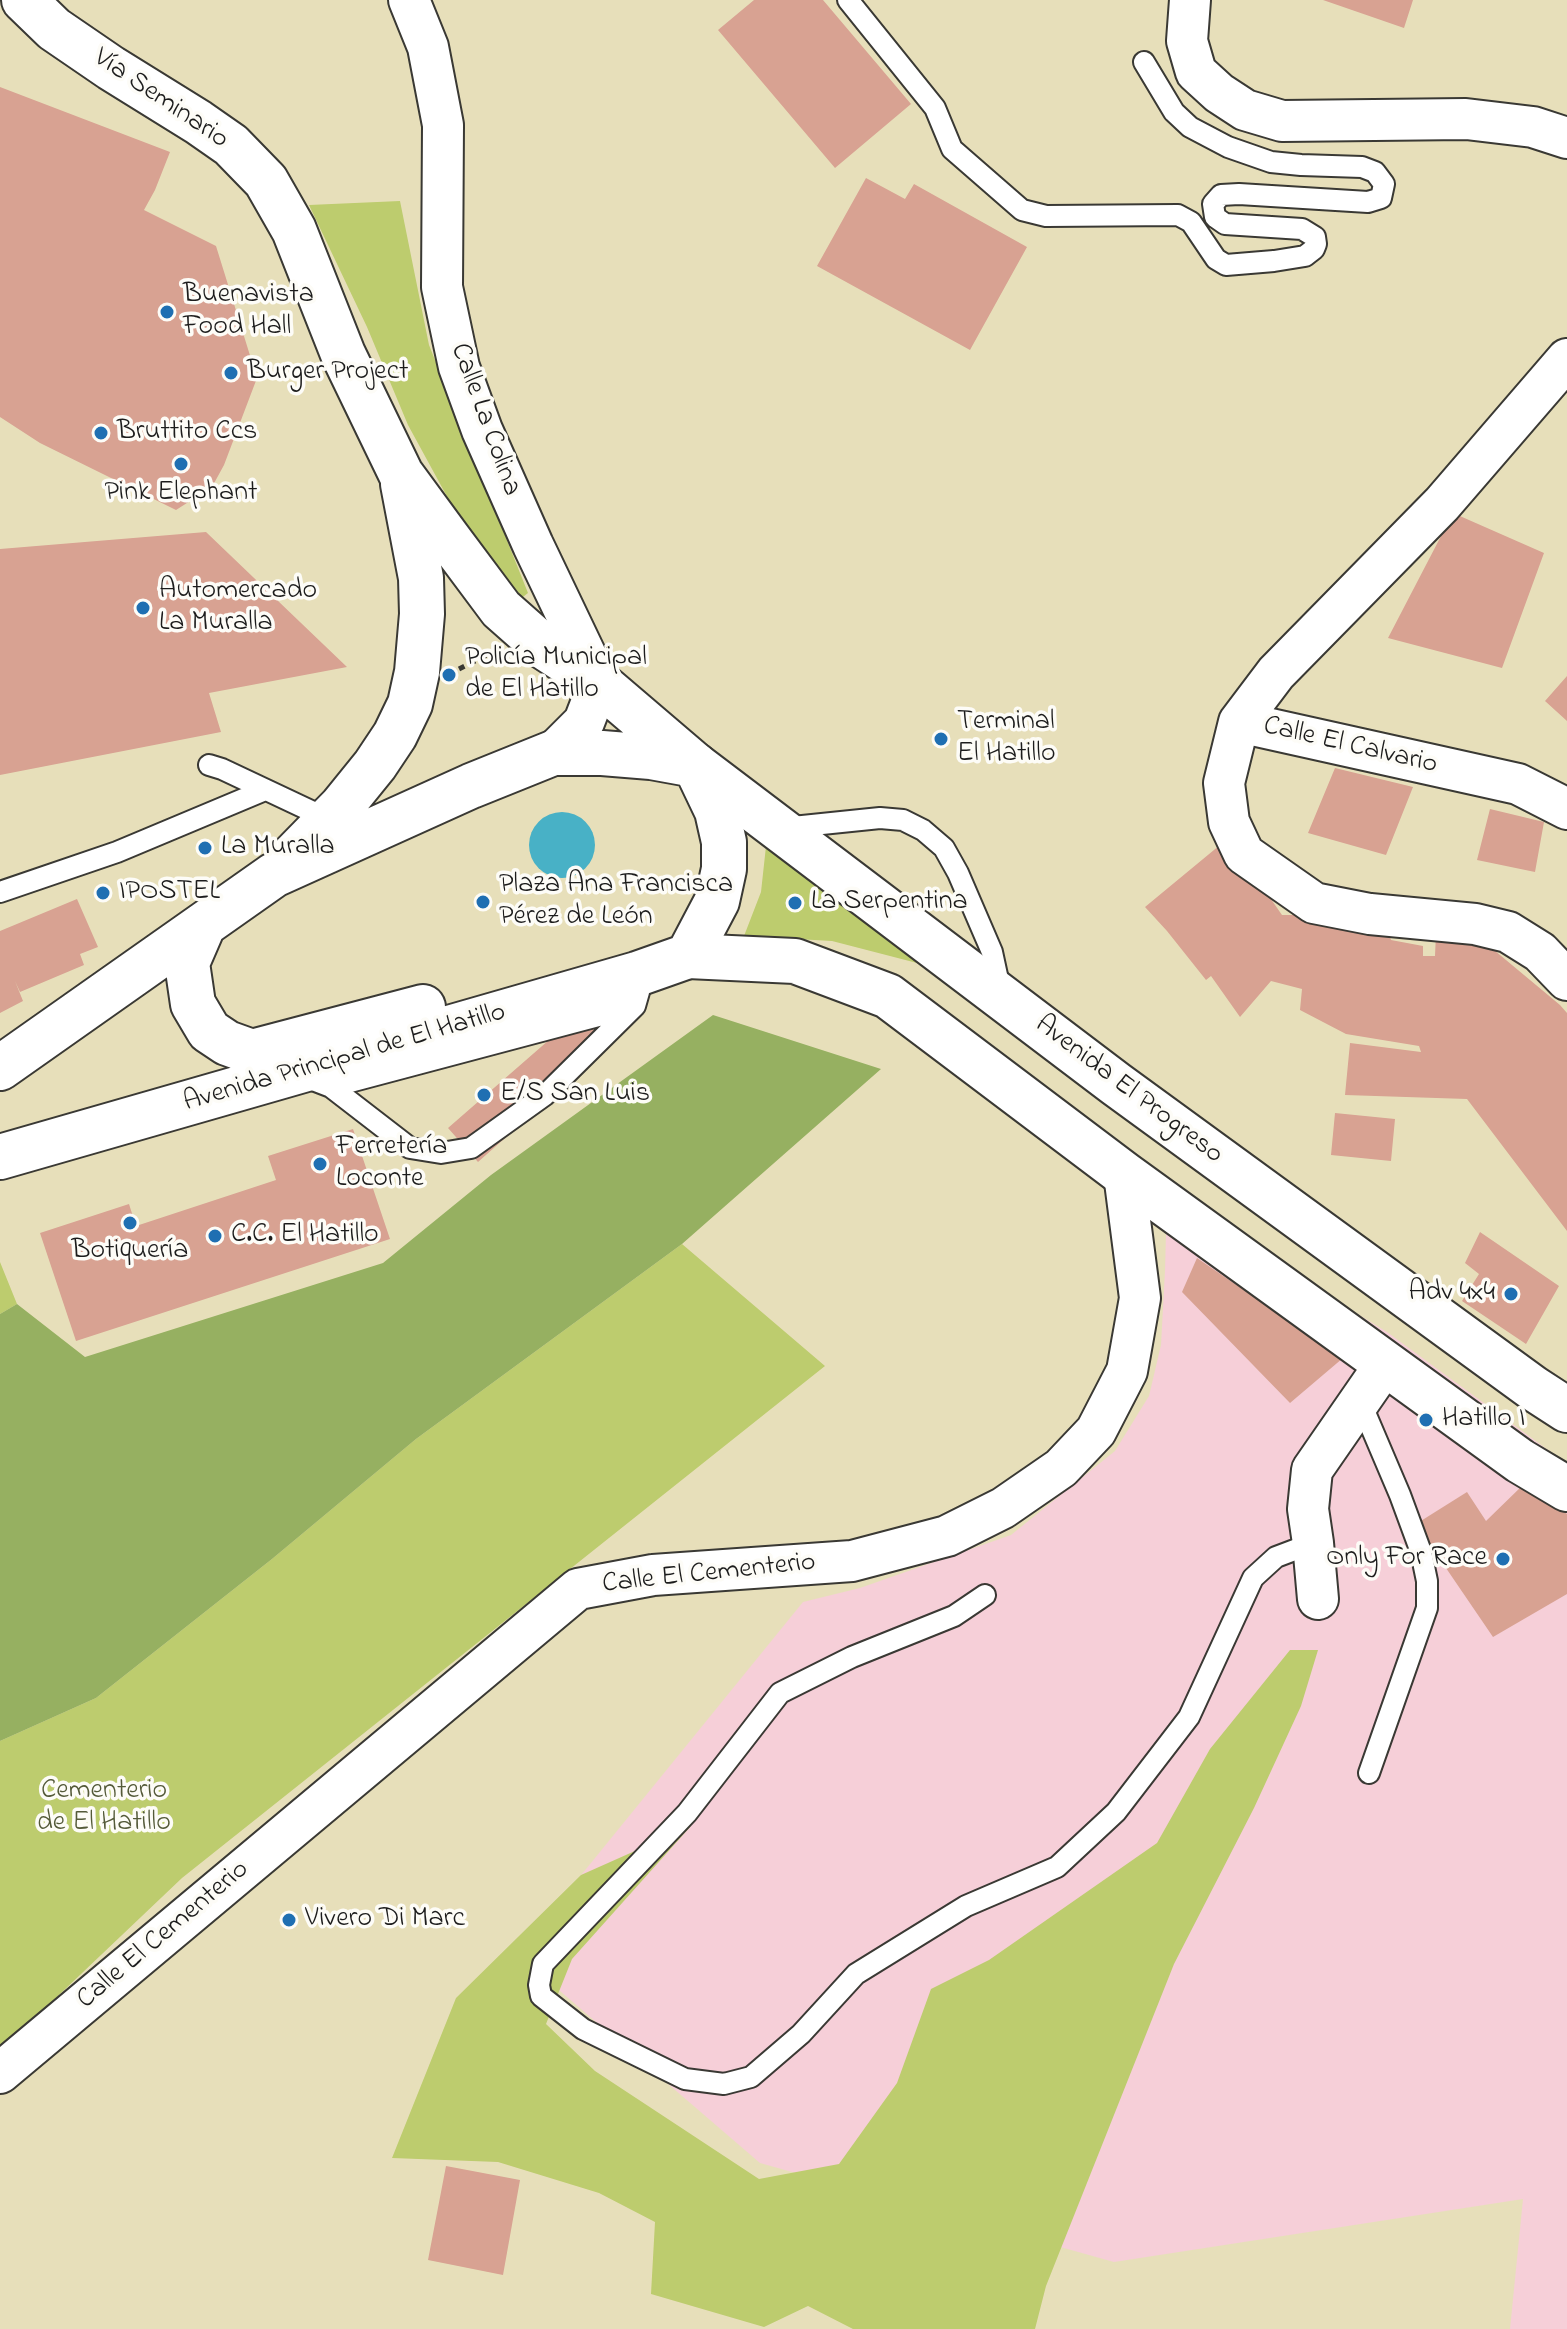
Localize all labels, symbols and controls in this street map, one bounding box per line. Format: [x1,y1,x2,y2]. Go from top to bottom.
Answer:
street label: Vía Seminario [86,42,234,158]
place label: Buenavista Food Hall [183,279,314,345]
marker: Buenavista Food Hall [158,303,176,321]
street label: Calle La Colina [441,339,527,501]
place label: Burger Project [247,356,408,390]
marker: Burger Project [222,364,240,382]
place label: Bruttito Ccs [117,416,257,450]
marker: Bruttito Ccs [92,424,110,442]
marker: Pink Elephant [172,455,190,473]
place label: Pink Elephant [105,477,257,511]
place label: Automercado La Muralla [159,575,317,641]
marker: Automercado La Muralla [134,599,152,617]
place label: Policía Municipal de El Hatillo [465,642,647,708]
marker: Policía Municipal de El Hatillo [440,666,458,684]
place label: Terminal El Hatillo [957,706,1055,772]
street label: Calle El Calvario [1260,711,1440,783]
marker: Terminal El Hatillo [932,730,950,748]
place label: La Muralla [221,831,335,865]
marker: La Muralla [196,839,214,857]
place label: Plaza Ana Francisca Pérez de León [499,869,733,935]
place label: IPOSTEL [119,876,220,910]
marker: IPOSTEL [94,884,112,902]
place label: La Serpentina [811,886,968,920]
marker: Plaza Ana Francisca Pérez de León [474,893,492,911]
marker: La Serpentina [786,894,804,912]
street label: Avenida Principal de El Hatillo [180,997,510,1121]
street label: Avenida El Progreso [1027,1009,1229,1173]
place label: E/S San Luis [500,1078,650,1112]
marker: E/S San Luis [475,1086,493,1104]
place label: Ferretería Loconte [336,1131,447,1197]
marker: Ferretería Loconte [311,1155,329,1173]
marker: Botiquería [121,1214,139,1232]
place label: C.C. El Hatillo [231,1219,379,1253]
marker: C.C. El Hatillo [206,1227,224,1245]
place label: Botiquería [72,1235,188,1269]
place label: Adv 4x4 [1409,1277,1495,1311]
marker: Adv 4x4 [1502,1285,1520,1303]
place label: Hatillo I [1442,1403,1525,1437]
marker: Hatillo I [1417,1411,1435,1429]
place label: Only For Race [1326,1542,1487,1576]
street label: Calle El Cementerio [601,1547,817,1603]
marker: Only For Race [1494,1550,1512,1568]
park label: Cementerio de El Hatillo [37,1775,171,1841]
street label: Calle El Cementerio [71,1854,257,2018]
place label: Vivero Di Marc [305,1903,465,1937]
marker: Vivero Di Marc [280,1911,298,1929]

